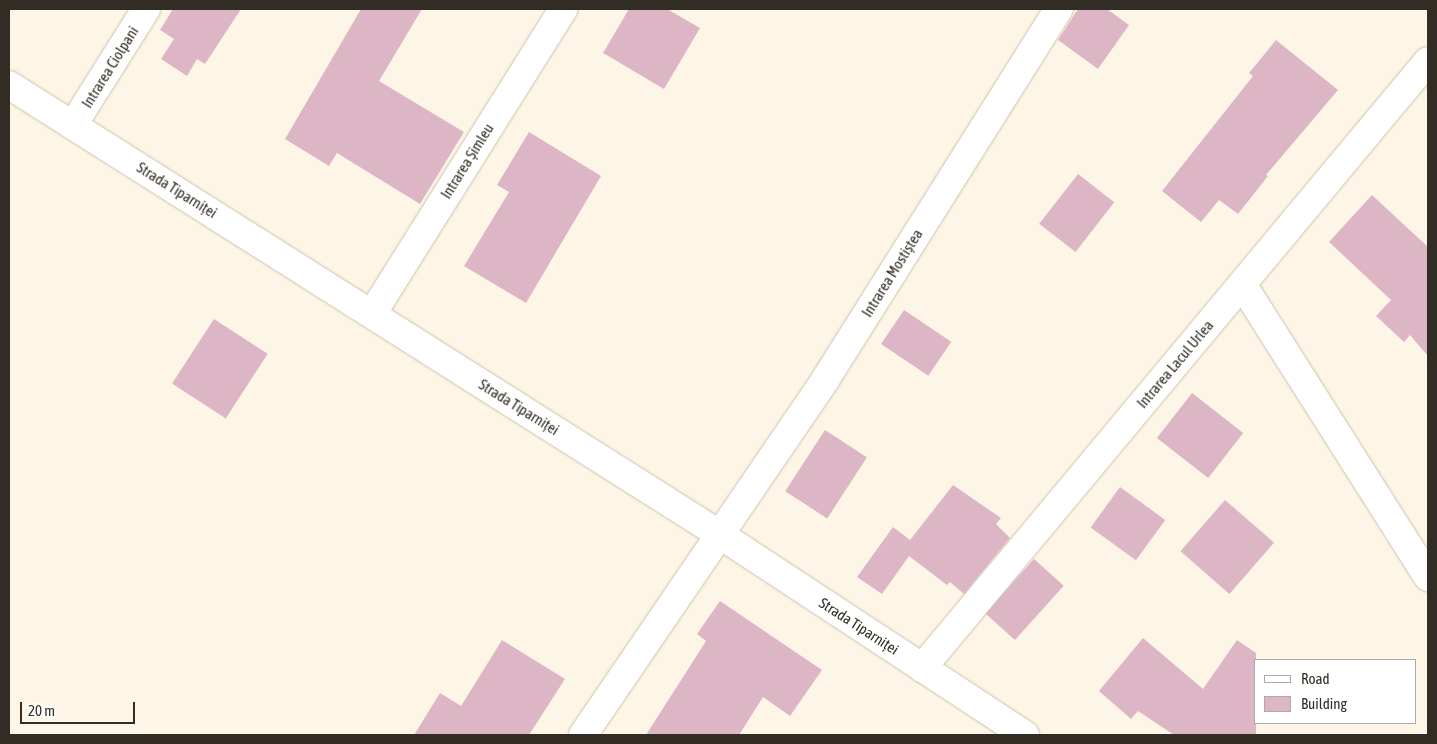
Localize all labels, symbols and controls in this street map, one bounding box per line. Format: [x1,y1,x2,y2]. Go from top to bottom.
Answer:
street label: Intrarea Ciolpani [78,23,142,111]
street label: Intrarea Șimleu [437,120,497,202]
street label: Strada Tiparniței [134,158,220,222]
street label: Intrarea Mostiștea [858,226,926,320]
street label: Intrarea Lacul Urlea [1133,316,1217,412]
street label: Strada Tiparniței [476,375,562,439]
street label: Strada Tiparniței [816,594,902,658]
legend [1254,659,1417,724]
text: Road [1301,670,1330,687]
scale bar [22,692,138,724]
text: Building [1301,695,1347,712]
text: 20 m [28,702,55,719]

